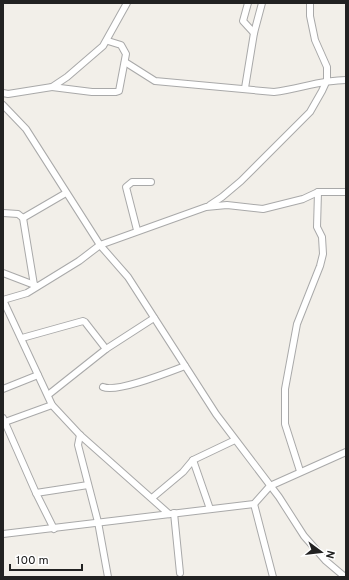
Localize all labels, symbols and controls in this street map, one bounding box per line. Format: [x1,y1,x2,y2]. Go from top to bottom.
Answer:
north arrow [301,532,341,572]
scale bar [10,546,82,572]
text: N [322,549,337,560]
text: 100 m [16,553,49,569]

